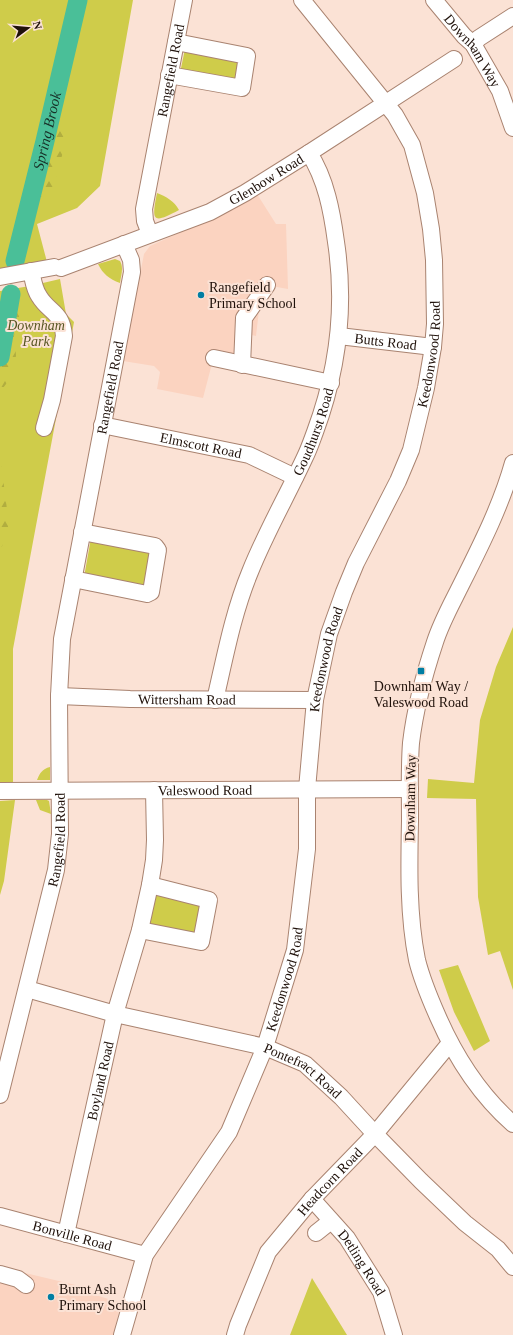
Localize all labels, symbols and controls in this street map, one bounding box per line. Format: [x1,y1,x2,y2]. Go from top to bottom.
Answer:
north arrow [8,8,48,48]
street label: Downham Way [441,11,503,90]
text: N [31,20,44,31]
street label: Rangefield Road [155,23,187,118]
water label: Spring Brook [30,90,64,172]
street label: Glenbow Road [227,151,306,208]
place label: Rangefield Primary School [209,280,297,311]
marker: Rangefield Primary School [196,290,206,300]
street label: Keedonwood Road [415,301,443,409]
park label: Downham Park [6,318,65,349]
street label: Butts Road [354,331,418,353]
street label: Rangefield Road [94,340,127,436]
street label: Goudhurst Road [290,386,336,478]
street label: Elmscott Road [159,430,243,461]
street label: Keedonwood Road [307,605,346,713]
marker: Downham Way / Valeswood Road [416,666,426,676]
place label: Downham Way / Valeswood Road [374,679,468,710]
street label: Wittersham Road [138,692,236,708]
street label: Downham Way [402,754,419,842]
street label: Valeswood Road [158,783,252,798]
street label: Rangefield Road [45,793,68,889]
street label: Keedonwood Road [263,926,306,1033]
street label: Boyland Road [85,1040,117,1122]
street label: Pontefract Road [262,1040,344,1102]
street label: Headcorn Road [294,1145,365,1219]
street label: Bonville Road [31,1218,113,1254]
street label: Detling Road [335,1227,388,1298]
place label: Burnt Ash Primary School [59,1282,147,1313]
marker: Burnt Ash Primary School [46,1292,56,1302]

